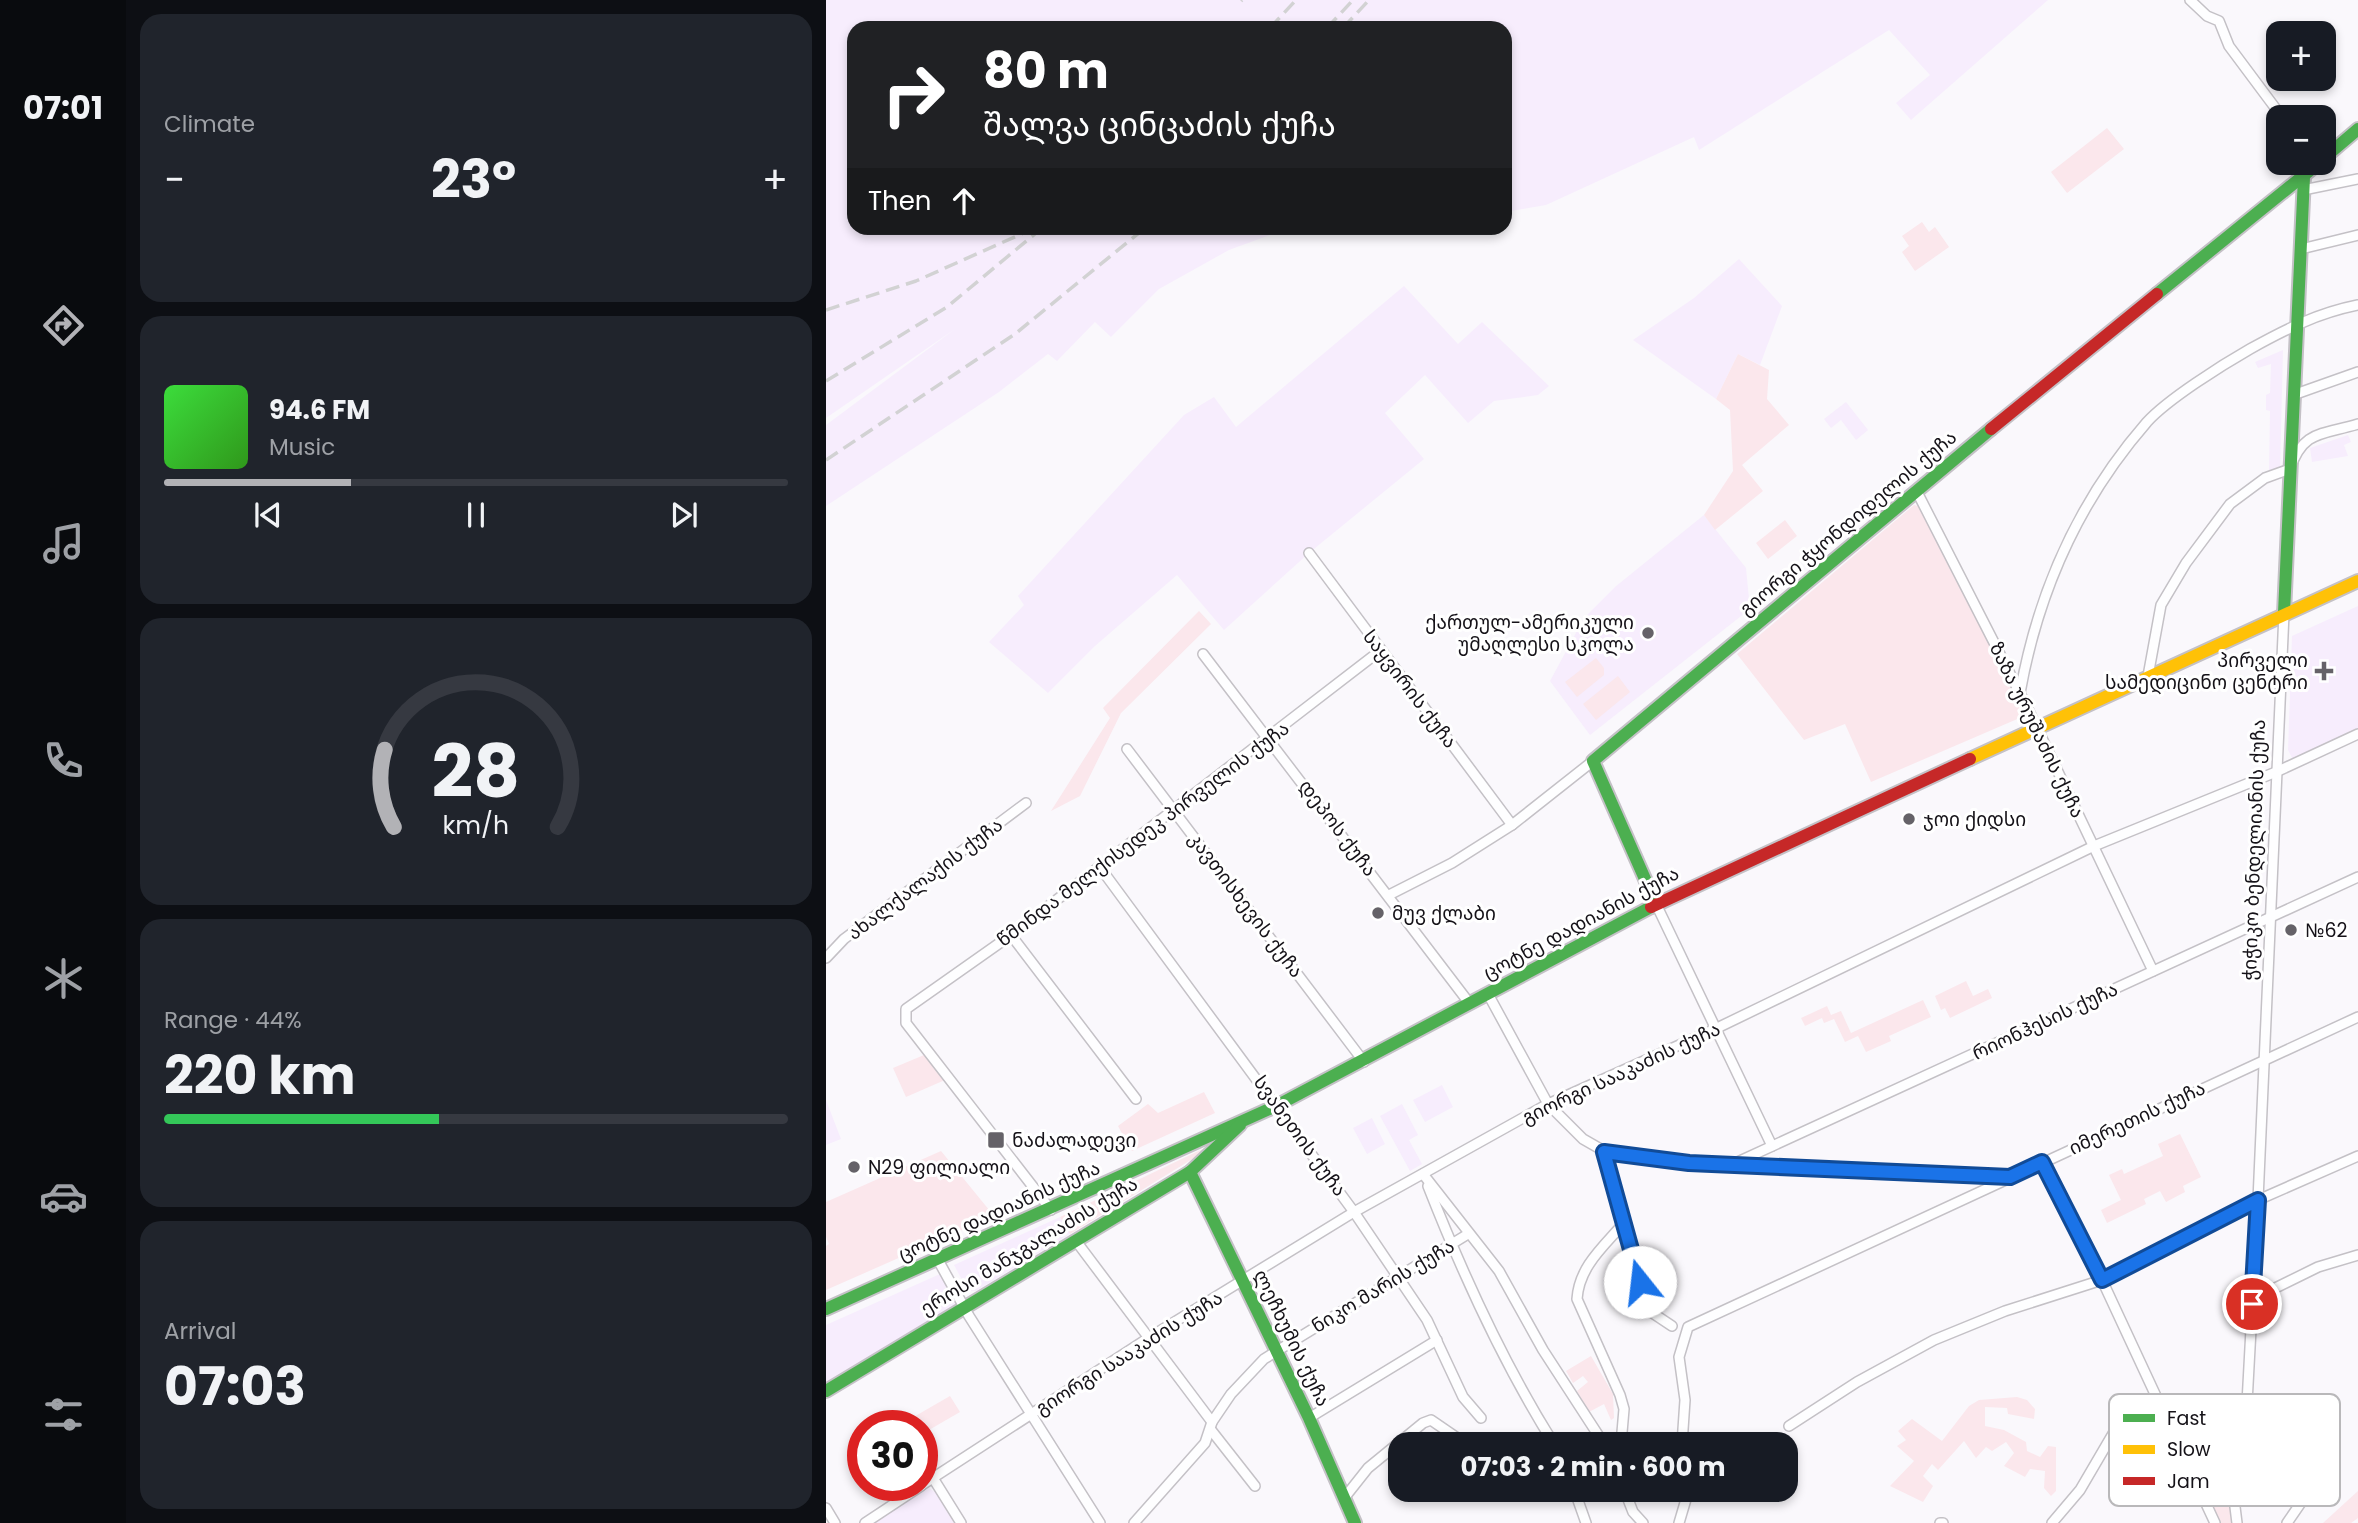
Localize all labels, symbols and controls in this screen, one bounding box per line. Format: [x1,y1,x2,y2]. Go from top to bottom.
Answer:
map controls [2266,21,2336,175]
button: + [2266,21,2336,91]
text: 80 m [983,37,1109,105]
icon: right [868,49,959,140]
text: 07:01 [23,85,103,130]
text: შალვა ცინცაძის ქუჩა [983,102,1336,147]
button: − [2266,105,2336,175]
text: Climate [164,108,255,140]
text: 23° [431,143,516,216]
text: − [164,153,185,206]
text: + [762,153,788,206]
icon: ahead [945,182,983,220]
text: Then [868,183,931,219]
icon: directions [39,301,88,350]
text: 94.6 FM [269,392,370,428]
street label: გიორგი ჭყონდიდელის ქუჩა [1734,424,1962,622]
text: Music [269,431,335,463]
icon: previous [249,496,287,534]
icon: pause [457,496,495,534]
icon: next [665,496,703,534]
icon: music [39,519,88,568]
place label: ქართულ-ამერიკული უმაღლესი სკოლა [1425,609,1634,658]
street label: საყვირის ქუჩა [1356,624,1464,754]
marker: ქართულ-ამერიკული უმაღლესი სკოლა [1640,625,1656,641]
street label: ზაზა ურუშაძის ქუჩა [1983,638,2091,822]
place label: პირველი სამედიცინო ცენტრი [2105,647,2308,696]
marker: პირველი სამედიცინო ცენტრი [2314,661,2334,681]
street label: წმინდა მელქისედეკ პირველის ქუჩა [991,715,1295,953]
street label: ჭიჭიკო ბენდელიანის ქუჩა [2236,719,2272,981]
text: 28 [432,722,520,823]
icon: phone [39,736,88,785]
street label: დეპოს ქუჩა [1293,774,1383,882]
place label: ჯოი ქიდსი [1923,806,2026,833]
text: km/h [443,808,509,843]
marker: ჯოი ქიდსი [1901,811,1917,827]
street label: ახალქალაქის ქუჩა [842,812,1008,946]
street label: კავთისხევის ქუჩა [1182,827,1310,983]
street label: ცოტნე დადიანის ქუჩა [1478,860,1684,986]
place label: მუვ ქლაბი [1392,900,1496,927]
marker: მუვ ქლაბი [1370,905,1386,921]
place label: №62 [2305,917,2347,944]
marker: №62 [2283,922,2299,938]
icon: climate [39,954,88,1003]
street label: რიონჰესის ქუჩა [1968,975,2122,1067]
text: Range · 44% [164,1004,302,1036]
street label: გიორგი სააკაძის ქუჩა [1517,1015,1725,1131]
text: 220 km [164,1039,356,1112]
street label: სვანეთის ქუჩა [1247,1070,1353,1202]
street label: იმერეთის ქუჩა [2064,1074,2210,1162]
place label: ნაძალადევი [1012,1127,1136,1154]
marker: ნაძალადევი [986,1130,1006,1150]
place label: N29 ფილიალი [868,1154,1010,1181]
street label: ცოტნე დადიანის ქუჩა [894,1154,1104,1268]
marker: N29 ფილიალი [846,1159,862,1175]
street label: ეროსი მანჯგალაძის ქუჩა [915,1170,1143,1322]
icon: car [39,1172,88,1221]
street label: ნიკო მარის ქუჩა [1306,1233,1460,1339]
position arrow [1603,1245,1677,1319]
street label: ლეჩხუმის ქუჩა [1247,1265,1337,1411]
pin [2222,1274,2282,1334]
street label: გიორგი სააკაძის ქუჩა [1030,1284,1228,1422]
icon: arrive [2233,1285,2271,1323]
text: Arrival [164,1315,236,1347]
text: 07:03 [164,1350,306,1423]
icon: filters [39,1390,88,1439]
legend [2109,1394,2340,1506]
text: Fast [2167,1405,2206,1432]
speed limit sign: 30 [847,1410,938,1501]
text: Slow [2167,1436,2211,1463]
text: 07:03 · 2 min · 600 m [1460,1449,1726,1485]
text: Jam [2167,1468,2209,1495]

